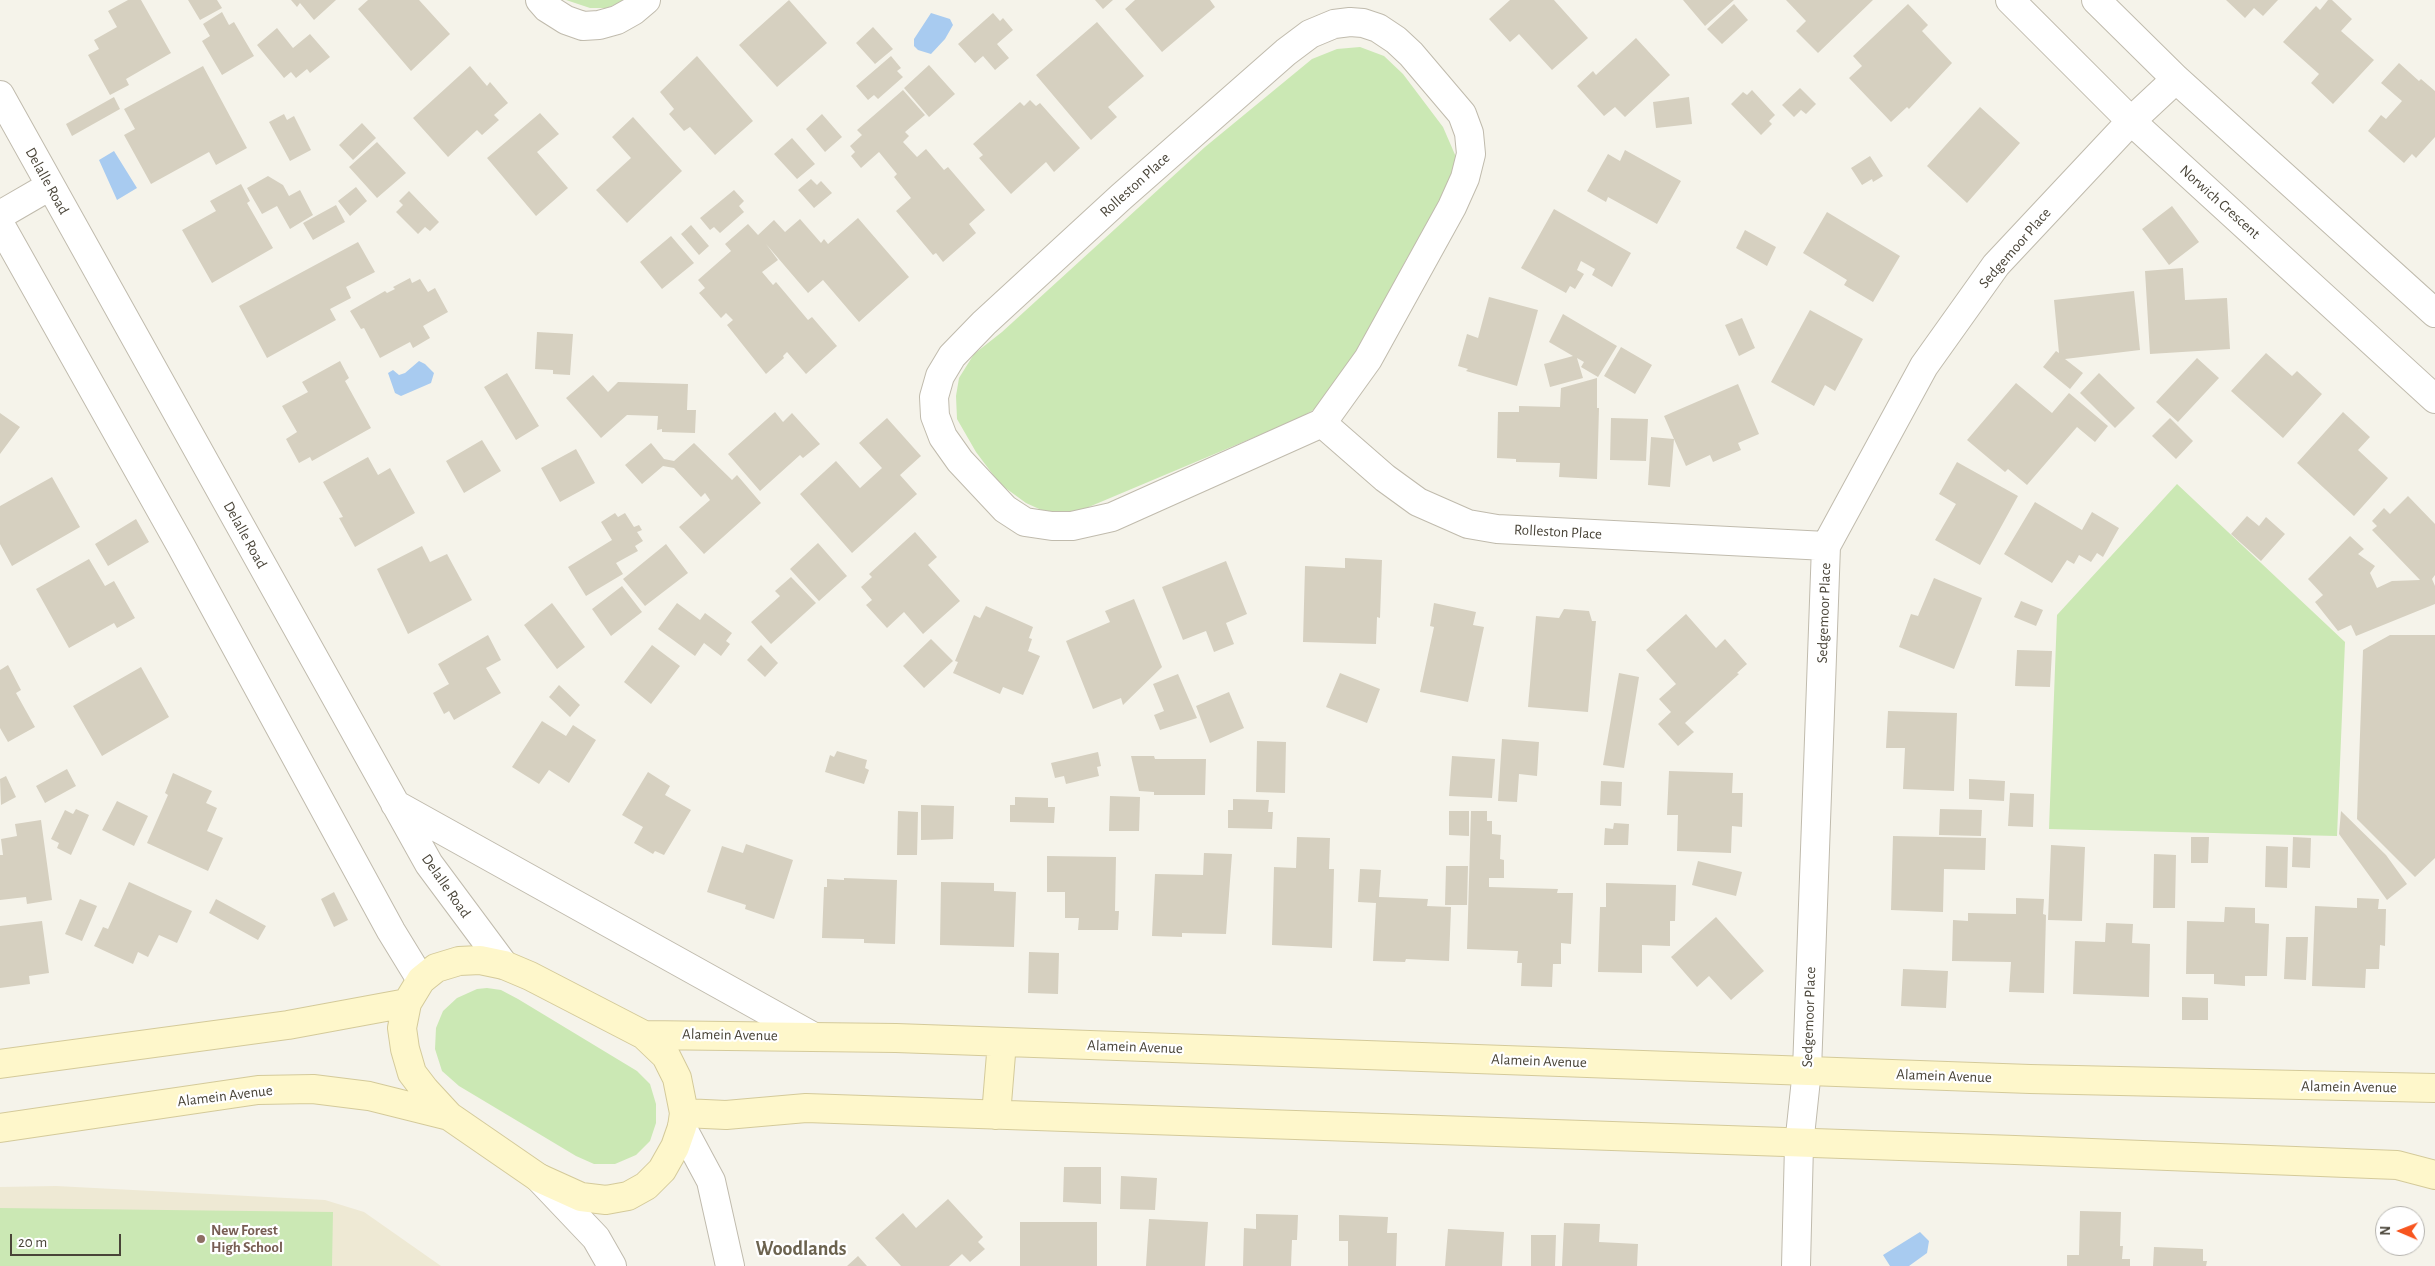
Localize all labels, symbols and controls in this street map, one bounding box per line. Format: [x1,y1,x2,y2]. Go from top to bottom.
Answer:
street label: Delalle Road [21,144,73,218]
street label: Rolleston Place [1096,149,1174,221]
street label: Norwich Crescent [2176,161,2264,243]
street label: Sedgemoor Place [1975,204,2055,292]
street label: Delalle Road [219,498,271,572]
street label: Rolleston Place [1514,521,1602,543]
street label: Sedgemoor Place [1813,562,1835,664]
street label: Delalle Road [417,851,475,921]
street label: Sedgemoor Place [1798,966,1820,1068]
street label: Alamein Avenue [682,1025,778,1045]
street label: Alamein Avenue [1087,1036,1183,1058]
street label: Alamein Avenue [1491,1050,1587,1072]
street label: Alamein Avenue [1896,1065,1992,1087]
street label: Alamein Avenue [2301,1077,2397,1097]
street label: Alamein Avenue [176,1081,274,1111]
north arrow [2375,1206,2425,1256]
place label: New Forest High School [211,1221,283,1256]
scale bar [12,1224,124,1256]
text: N [2379,1226,2393,1236]
marker: New Forest High School [195,1233,207,1245]
text: 20 m [18,1235,47,1250]
district label: Woodlands [756,1237,846,1261]

